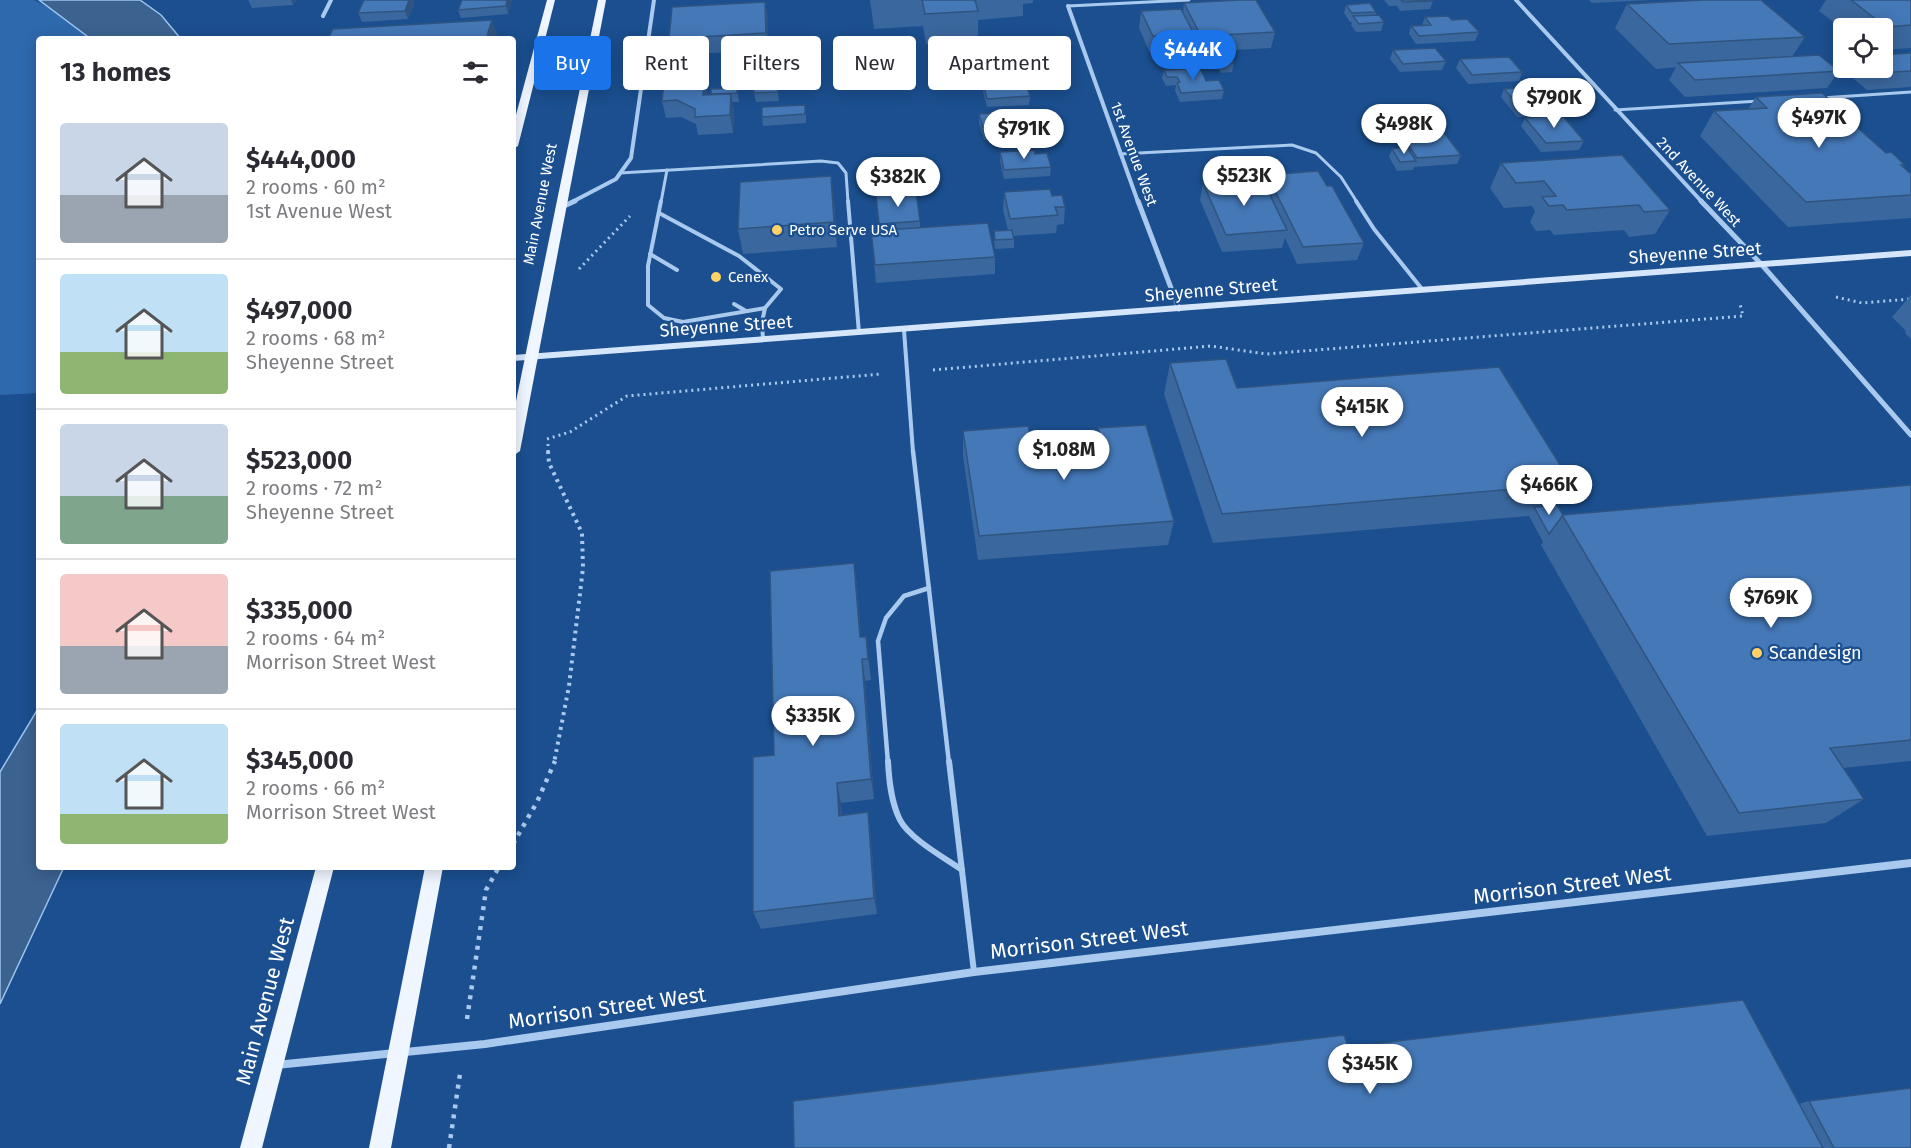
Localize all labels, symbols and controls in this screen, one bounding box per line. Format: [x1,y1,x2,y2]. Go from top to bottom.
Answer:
map controls [1833,18,1893,78]
button: locate [1833,18,1893,78]
pin: $444K [1151,30,1235,81]
chip: Buy [534,36,611,90]
chip: Rent [623,36,709,90]
chip: Filters [721,36,821,90]
chip: New [833,36,916,90]
chip: Apartment [928,36,1071,90]
text: $444K [1164,37,1222,61]
icon: filters [459,56,492,89]
text: 13 homes [60,57,171,88]
pin: $790K [1512,78,1596,129]
text: $790K [1526,85,1582,109]
pin: $497K [1777,98,1861,149]
street label: 1st Avenue West [1107,99,1161,209]
pin: $498K [1362,104,1446,155]
text: $497K [1792,105,1846,129]
pin: $791K [982,109,1066,160]
text: $498K [1375,111,1433,135]
text: $791K [998,116,1050,140]
street label: 2nd Avenue West [1653,134,1745,231]
street label: Main Avenue West [519,141,561,266]
text: $444,000 [246,144,356,175]
icon: home [108,147,180,219]
pin: $523K [1202,156,1286,207]
pin: $382K [856,157,940,208]
text: $523K [1217,163,1271,187]
text: $382K [870,164,926,188]
text: 2 rooms · 60 m² [246,175,386,199]
text: 1st Avenue West [246,199,392,223]
place label: Petro Serve USA [789,221,897,239]
marker: Petro Serve USA [770,223,784,237]
street label: Sheyenne Street [1628,237,1763,269]
place label: Cenex [728,268,769,286]
marker: Cenex [709,270,723,284]
street label: Sheyenne Street [1144,273,1279,307]
text: $497,000 [246,295,352,326]
icon: home [108,298,180,370]
street label: Sheyenne Street [659,310,794,342]
text: 2 rooms · 68 m² [246,326,386,350]
text: Sheyenne Street [246,350,394,374]
pin: $415K [1320,387,1404,438]
text: $415K [1335,394,1389,418]
pin: $1.08M [1015,430,1113,481]
text: $1.08M [1032,437,1096,461]
text: $523,000 [246,445,352,476]
icon: home [108,448,180,520]
pin: $466K [1507,465,1591,516]
text: $466K [1520,472,1578,496]
text: 2 rooms · 72 m² [246,476,382,500]
text: Sheyenne Street [246,500,394,524]
pin: $769K [1729,578,1813,629]
text: $769K [1744,585,1798,609]
text: $335,000 [246,595,353,626]
icon: home [108,598,180,670]
text: 2 rooms · 64 m² [246,626,385,650]
place label: Scandesign [1769,642,1862,664]
marker: Scandesign [1750,646,1764,660]
text: Morrison Street West [246,650,436,674]
pin: $335K [771,696,855,747]
text: $335K [785,703,841,727]
text: $345,000 [246,745,354,776]
icon: home [108,748,180,820]
text: 2 rooms · 66 m² [246,776,385,800]
text: Morrison Street West [246,800,436,824]
street label: Morrison Street West [1472,860,1673,910]
street label: Main Avenue West [230,914,300,1088]
street label: Morrison Street West [989,915,1190,965]
street label: Morrison Street West [507,981,708,1035]
pin: $345K [1328,1044,1412,1095]
text: $345K [1342,1051,1398,1075]

